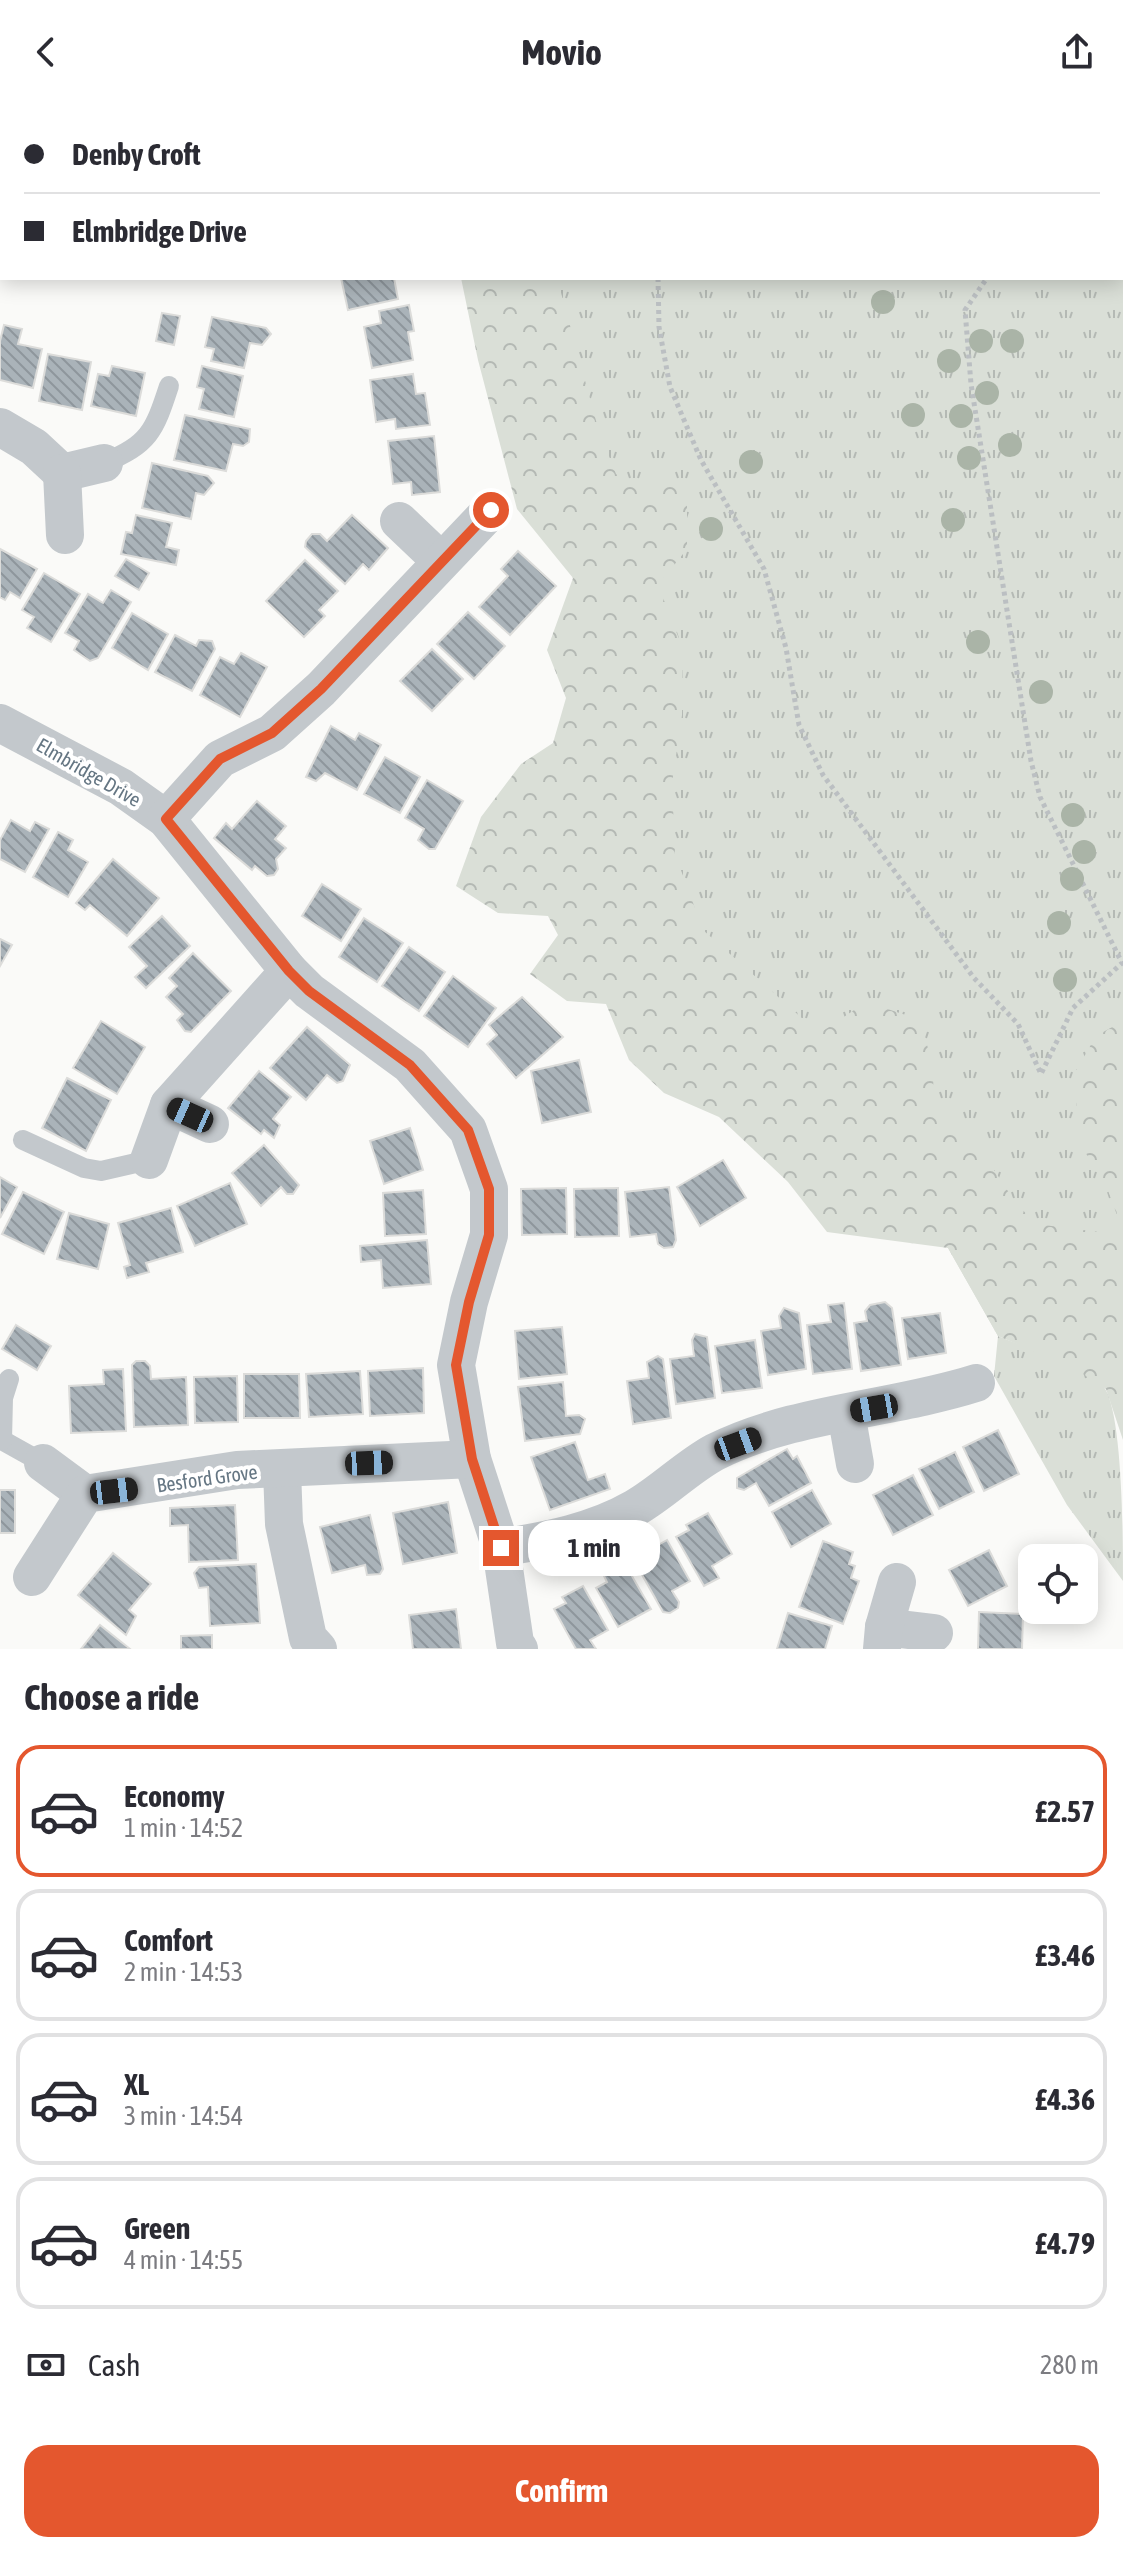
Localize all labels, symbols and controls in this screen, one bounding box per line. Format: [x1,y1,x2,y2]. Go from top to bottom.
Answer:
icon: back [24,30,68,74]
icon: share [1055,30,1099,74]
text: Movio [521,31,602,73]
text: Denby Croft [72,137,201,171]
text: Elmbridge Drive [72,214,247,248]
route start [473,492,509,528]
street label: Elmbridge Drive [33,733,145,811]
car [163,1094,217,1136]
car [848,1392,900,1424]
car [711,1425,765,1463]
car [345,1450,393,1476]
street label: Besford Grove [155,1460,259,1496]
car [89,1476,139,1506]
callout: 1 min [529,1520,661,1576]
route end [483,1530,519,1566]
text: 1 min [567,1533,621,1563]
map controls [1018,1544,1098,1624]
button: locate [1018,1544,1098,1624]
text: Choose a ride [24,1676,199,1718]
icon: car [28,1775,100,1847]
text: Economy [124,1779,225,1813]
text: £2.57 [1035,1794,1095,1828]
text: 1 min · 14:52 [124,1813,243,1843]
icon: car [28,1919,100,1991]
text: Comfort [124,1923,213,1957]
text: £3.46 [1035,1938,1095,1972]
text: 2 min · 14:53 [124,1957,243,1987]
icon: car [28,2063,100,2135]
text: XL [124,2067,149,2101]
text: £4.36 [1035,2082,1095,2116]
text: 3 min · 14:54 [124,2101,243,2131]
icon: car [28,2207,100,2279]
text: Green [124,2211,190,2245]
text: £4.79 [1035,2226,1095,2260]
text: 4 min · 14:55 [124,2245,243,2275]
icon: cash [24,2343,68,2387]
text: Cash [88,2348,141,2382]
text: 280 m [1040,2350,1099,2380]
button: Confirm [24,2445,1099,2537]

